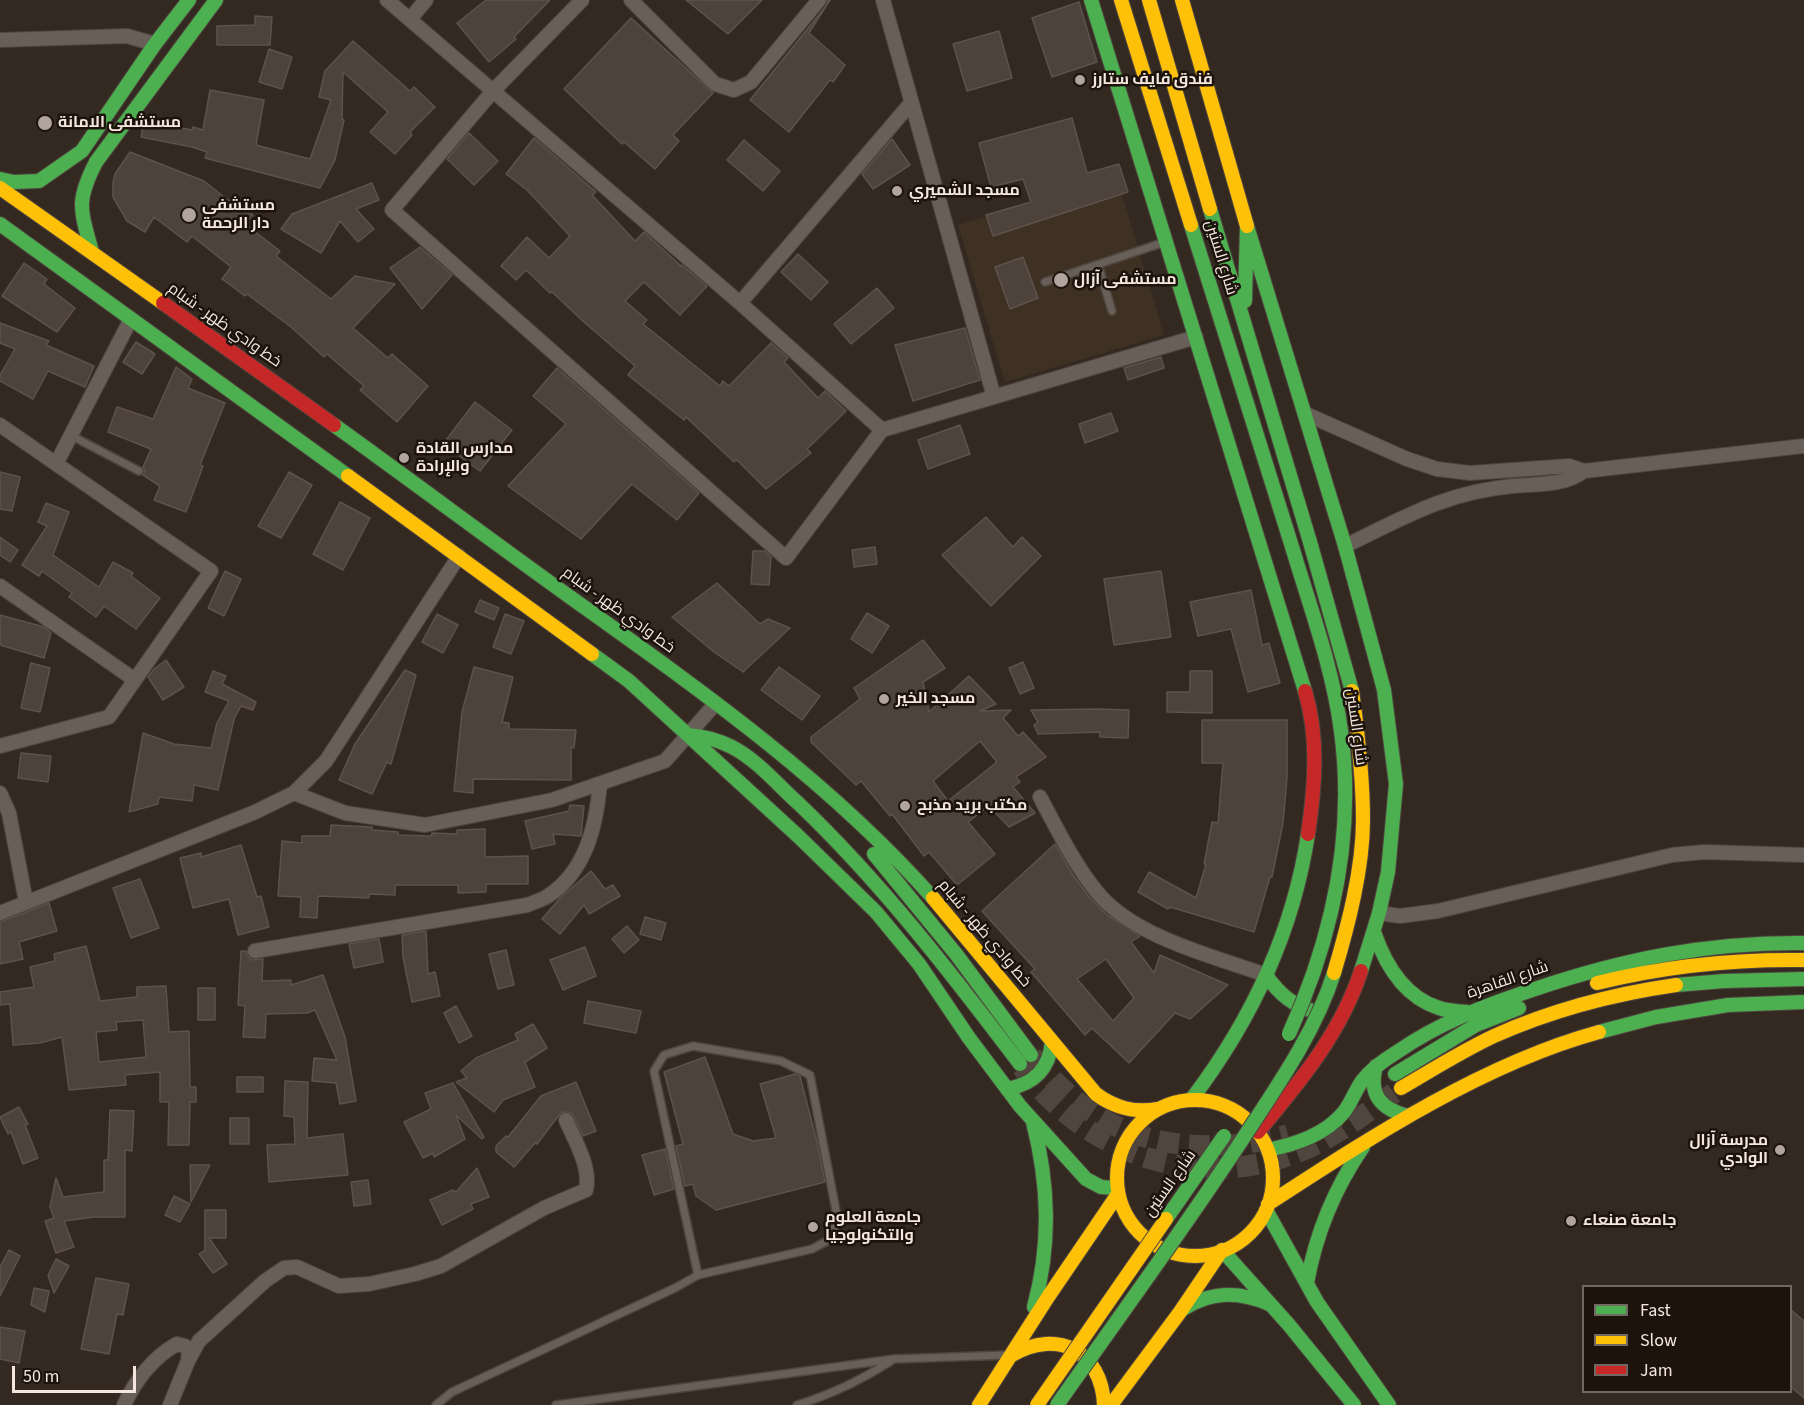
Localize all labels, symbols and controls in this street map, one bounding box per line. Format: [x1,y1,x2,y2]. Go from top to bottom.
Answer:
place label: فندق فايف ستارز [1092,70,1213,90]
marker: فندق فايف ستارز [1073,73,1087,87]
place label: مستشفى الامانة [58,113,181,133]
marker: مستشفى الامانة [36,114,54,132]
place label: مسجد الشميري [909,181,1020,201]
marker: مسجد الشميري [890,184,904,198]
place label: مستشفى دار الرحمة [202,196,275,234]
marker: مستشفى دار الرحمة [180,206,198,224]
street label: شارع الستين [1200,218,1240,298]
place label: مستشفى آزال [1074,270,1177,290]
marker: مستشفى آزال [1052,271,1070,289]
street label: خط وادي ظهر - شبام [163,280,285,372]
place label: مدارس القادة والإرادة [416,439,513,477]
marker: مدارس القادة والإرادة [397,451,411,465]
street label: خط وادي ظهر - شبام [558,564,678,658]
street label: شارع الستين [1340,687,1370,767]
place label: مسجد الخير [896,689,975,709]
marker: مسجد الخير [877,692,891,706]
place label: مكتب بريد مذبح [917,796,1027,816]
marker: مكتب بريد مذبح [898,799,912,813]
street label: خط وادي ظهر - شبام [933,876,1035,992]
street label: شارع القاهرة [1465,958,1551,1004]
place label: مدرسة آزال الوادي [1689,1131,1768,1169]
marker: مدرسة آزال الوادي [1773,1143,1787,1157]
street label: شارع الستين [1141,1147,1201,1221]
place label: جامعة العلوم والتكنولوجيا [825,1208,921,1246]
place label: جامعة صنعاء [1583,1211,1676,1231]
marker: جامعة صنعاء [1564,1214,1578,1228]
marker: جامعة العلوم والتكنولوجيا [806,1220,820,1234]
legend [1582,1285,1792,1393]
text: Fast [1640,1298,1671,1323]
text: Slow [1640,1328,1677,1353]
scale bar [15,1354,140,1392]
text: Jam [1640,1358,1673,1383]
text: 50 m [23,1364,59,1389]

